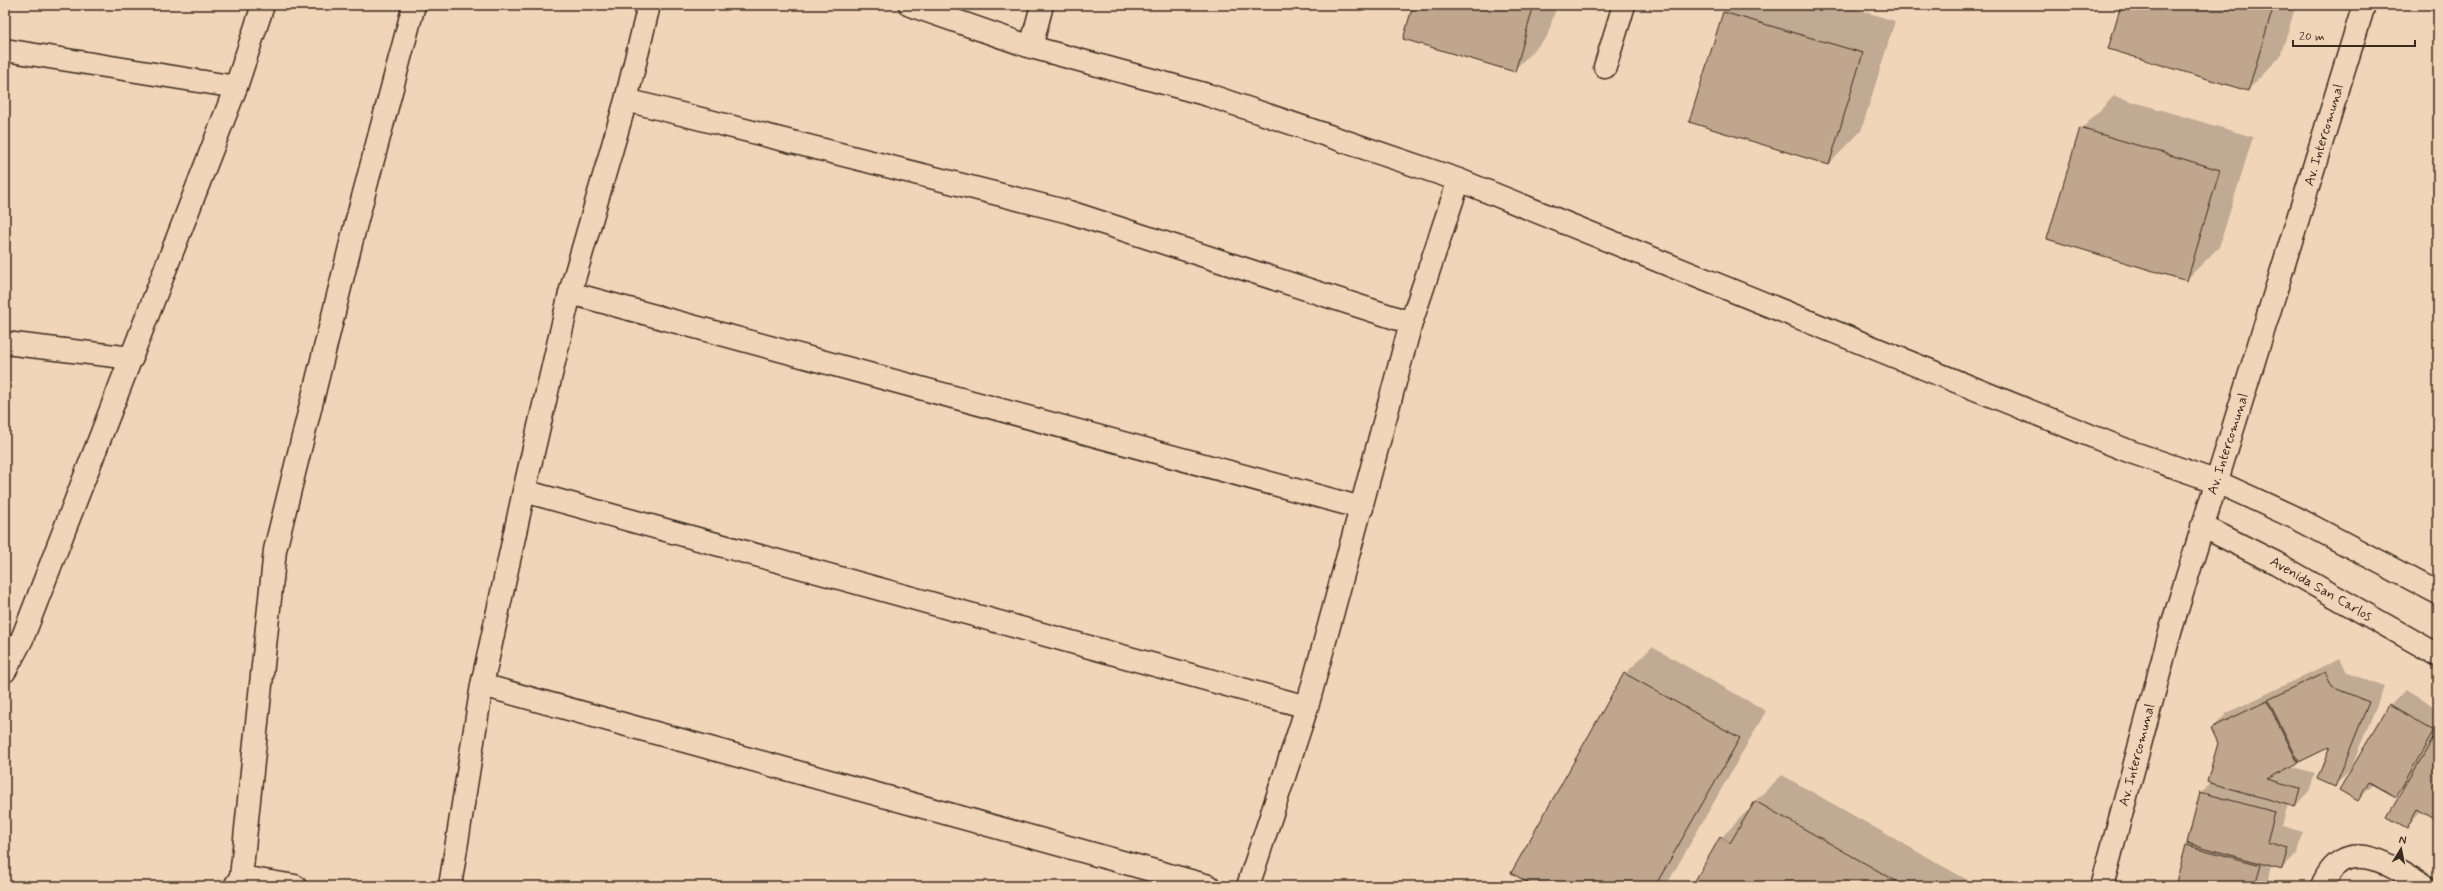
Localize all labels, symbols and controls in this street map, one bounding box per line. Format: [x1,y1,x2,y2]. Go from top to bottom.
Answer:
scale bar [2293,22,2415,48]
text: 20 m [2299,29,2325,45]
street label: Av. Intercomunal [2300,82,2348,188]
street label: Av. Intercomunal [2203,391,2253,497]
street label: Avenida San Carlos [2267,552,2376,626]
street label: Av. Intercomunal [2115,702,2159,808]
north arrow [2381,829,2421,869]
text: N [2398,833,2407,848]

